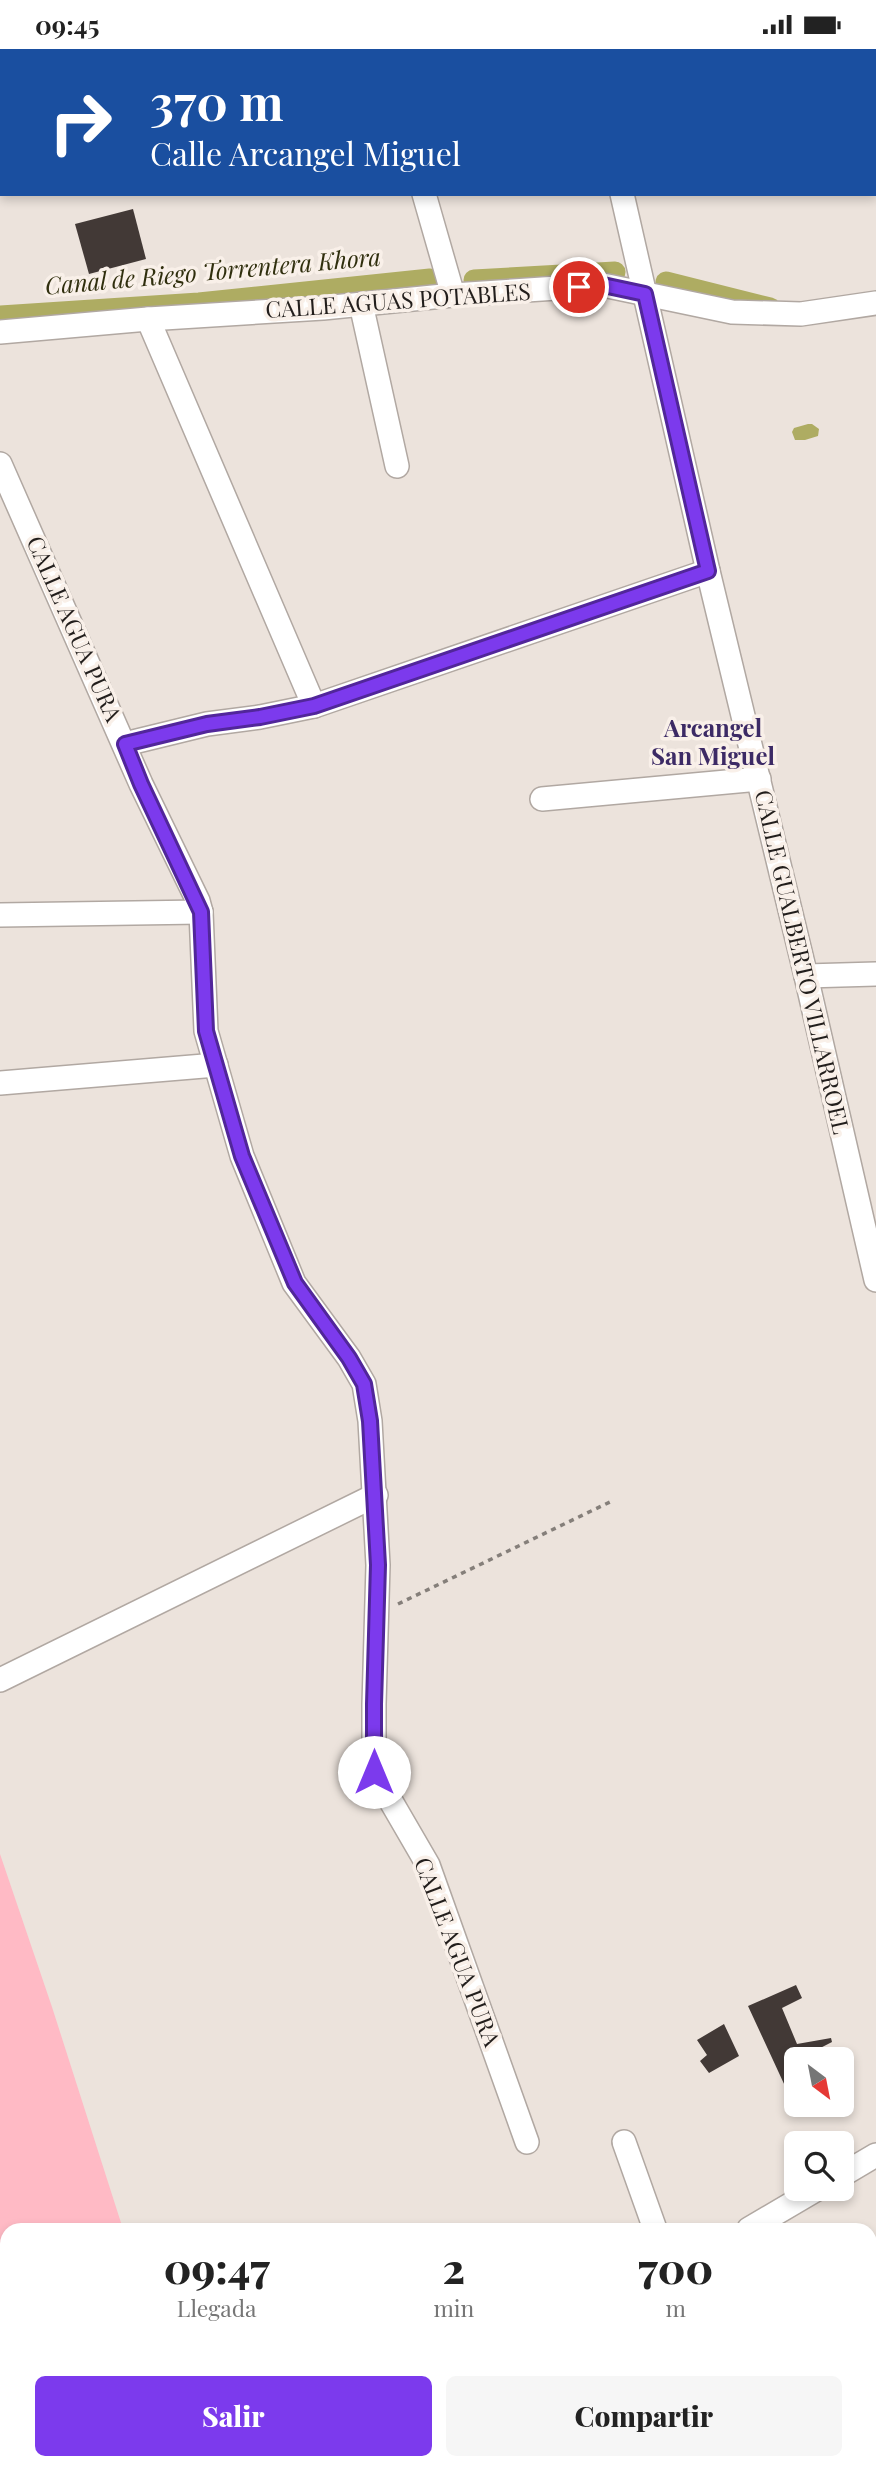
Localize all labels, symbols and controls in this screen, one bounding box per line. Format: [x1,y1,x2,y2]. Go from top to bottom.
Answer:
text: 09:45 [35,7,99,42]
text: 370 m [150,68,284,133]
icon: right [35,77,126,168]
text: Calle Arcangel Miguel [150,131,461,174]
water label: Canal de Riego Torrentera Khora [44,239,382,301]
pin [549,257,609,317]
icon: arrive [560,268,598,306]
street label: CALLE AGUAS POTABLES [264,275,532,324]
street label: CALLE AGUA PURA [21,531,130,727]
district label: Arcangel San Miguel [651,711,776,771]
street label: CALLE GUALBERTO VILLARROEL [749,787,858,1137]
position arrow [337,1735,411,1809]
street label: CALLE AGUA PURA [408,1853,509,2051]
north arrow [784,2047,854,2117]
map controls [784,2047,854,2201]
button: search [784,2131,854,2201]
text: 09:47 [164,2239,270,2295]
text: 2 [443,2239,465,2295]
text: 700 [638,2239,713,2295]
text: Llegada [177,2292,257,2323]
text: min [433,2292,474,2323]
text: m [665,2292,686,2323]
button: Salir [35,2376,432,2456]
button: Compartir [446,2376,842,2456]

